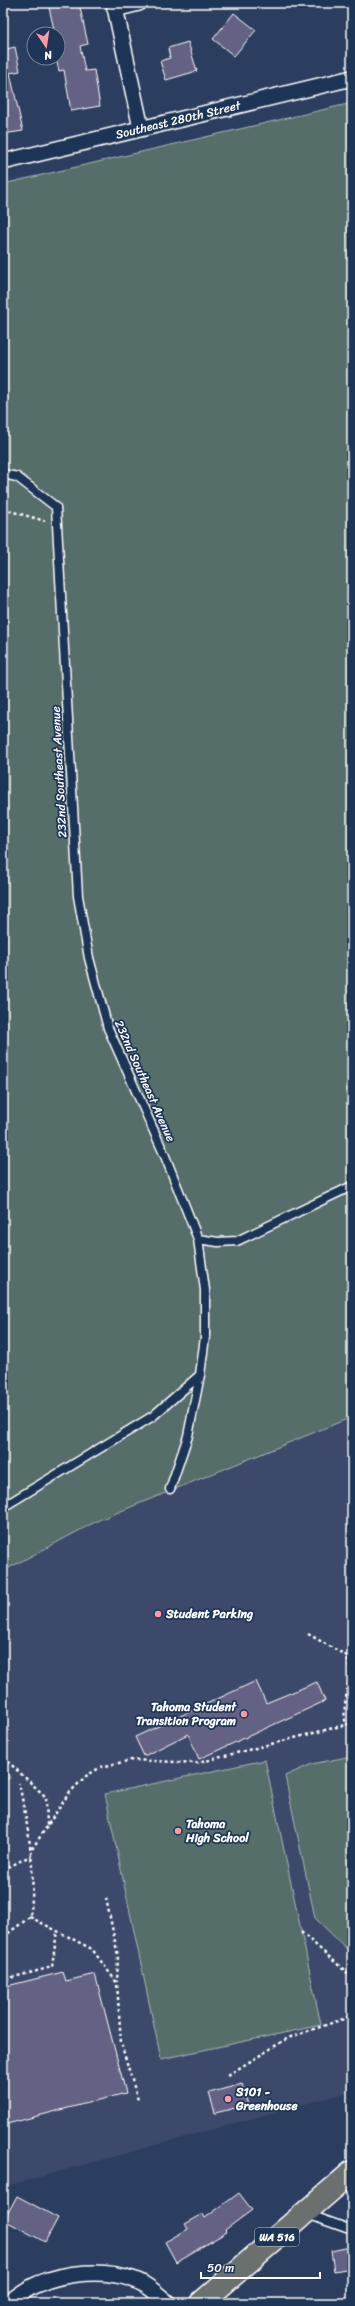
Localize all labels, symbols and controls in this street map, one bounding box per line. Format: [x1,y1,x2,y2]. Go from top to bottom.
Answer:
north arrow [26,26,66,66]
text: N [42,45,55,65]
street label: Southeast 280th Street [113,94,244,146]
street label: 232nd Southeast Avenue [45,706,73,838]
street label: 232nd Southeast Avenue [108,1016,182,1146]
place label: Student Parking [165,1603,254,1625]
marker: Student Parking [153,1609,163,1619]
place label: Tahoma Student Transition Program [136,1696,237,1732]
marker: Tahoma Student Transition Program [239,1709,249,1719]
place label: Tahoma High School [185,1813,249,1849]
marker: Tahoma High School [173,1826,183,1836]
place label: S101 - Greenhouse [235,2081,298,2117]
marker: S101 - Greenhouse [223,2094,233,2104]
road number: WA 516 [255,2228,299,2246]
scale bar [201,2254,320,2280]
text: 50 m [207,2257,234,2279]

